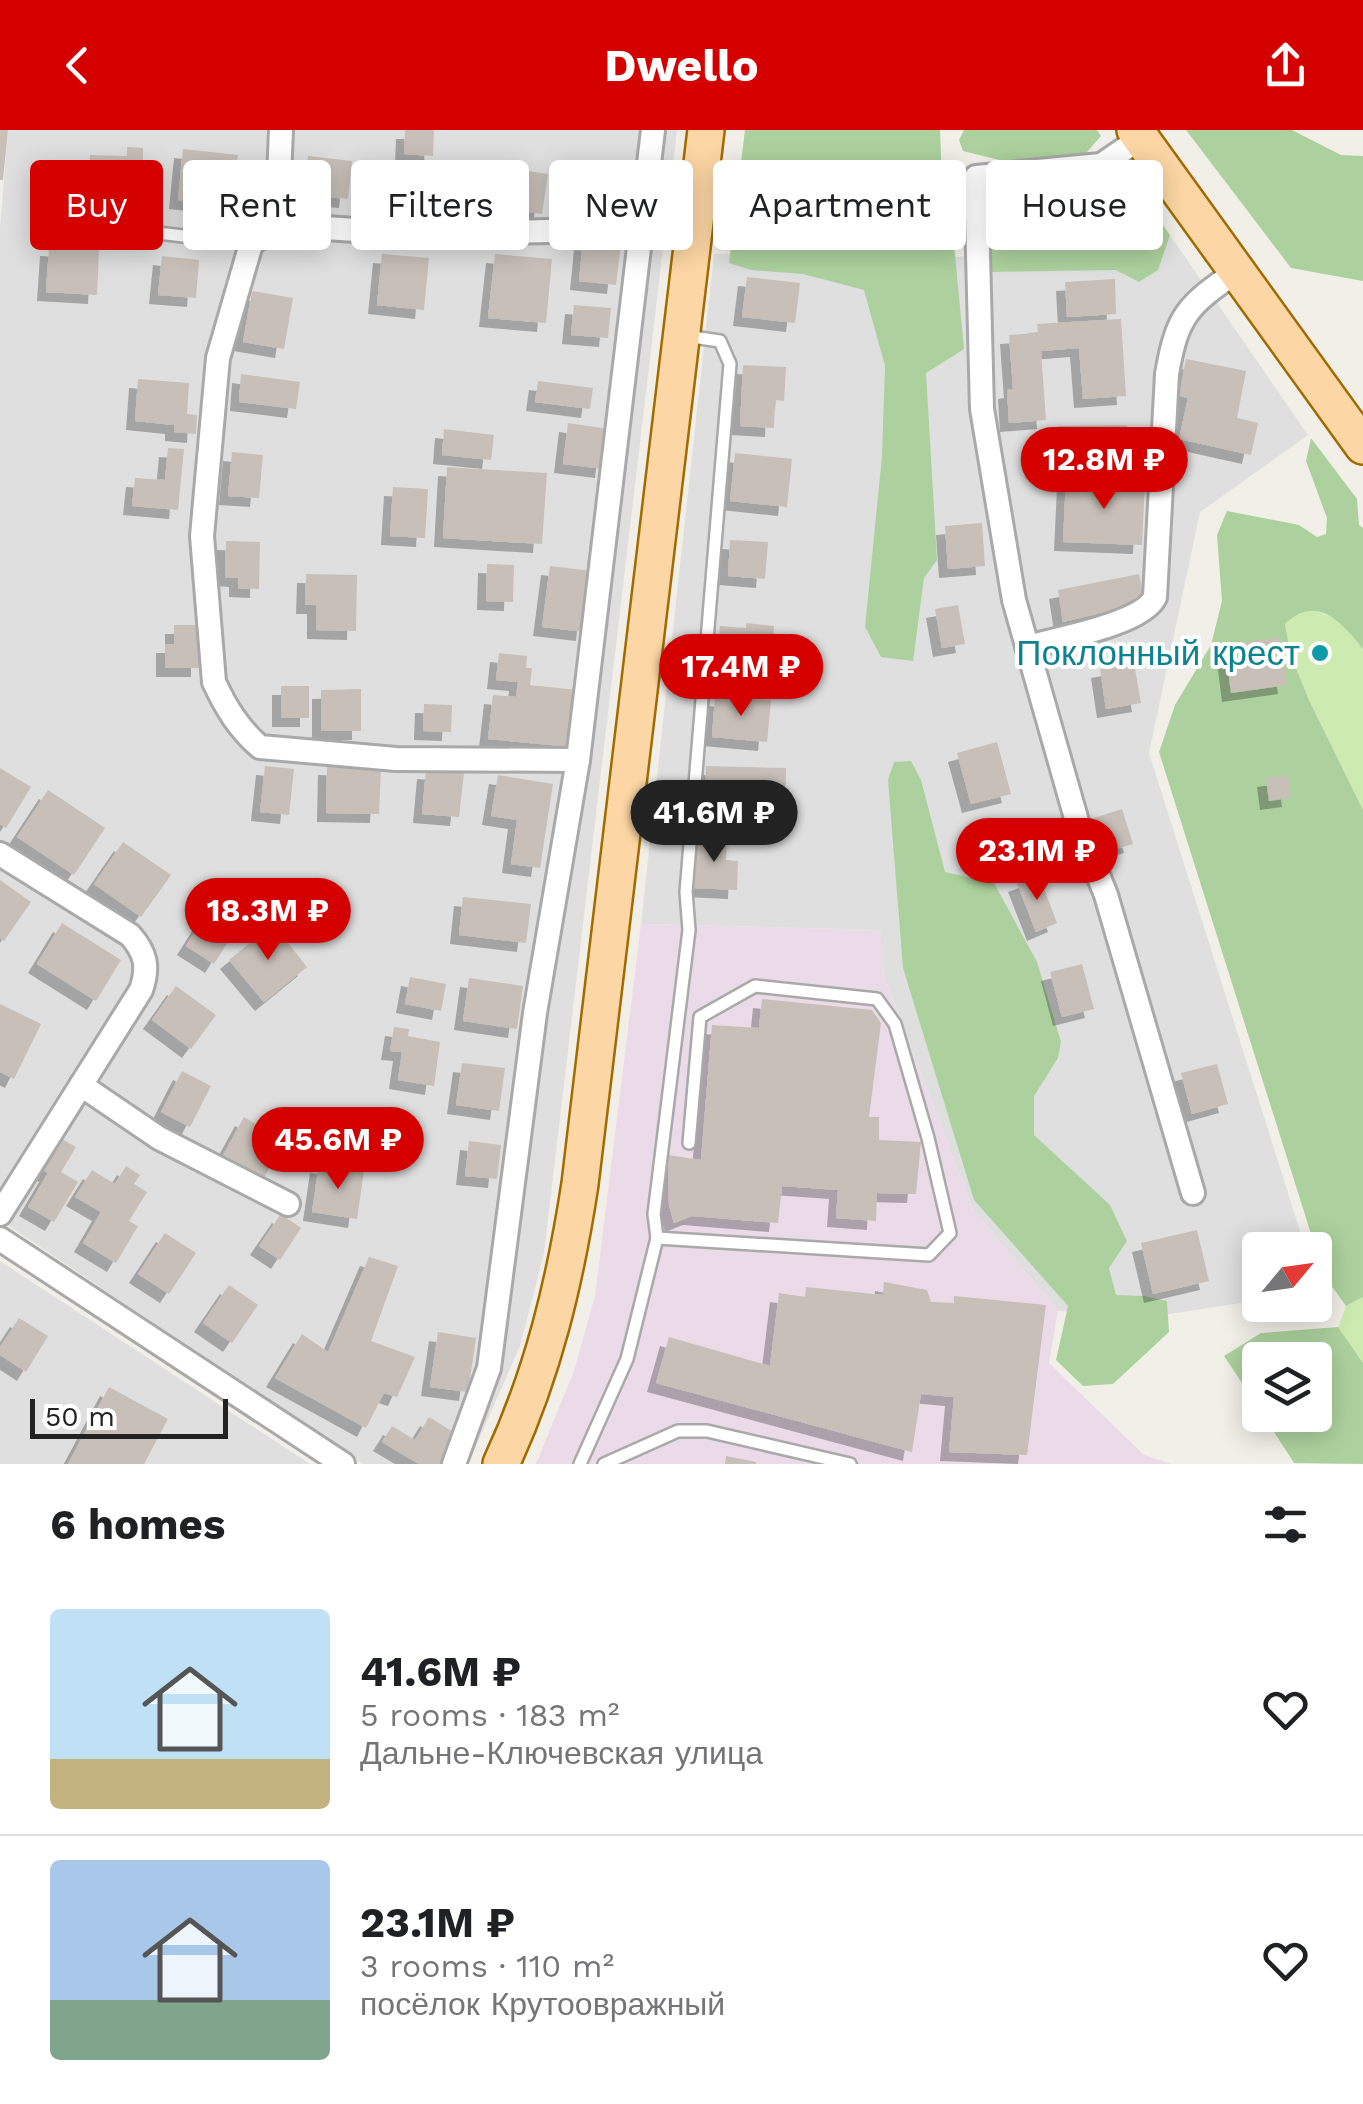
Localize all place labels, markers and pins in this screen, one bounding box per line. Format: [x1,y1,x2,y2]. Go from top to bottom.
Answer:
pin: 12.8M ₽ [1012,427,1196,512]
place label: Поклонный крест [1016,632,1300,674]
pin: 17.4M ₽ [649,634,833,719]
marker: Поклонный крест [1309,642,1331,664]
pin: 41.6M ₽ [622,780,806,865]
pin: 23.1M ₽ [945,818,1129,903]
pin: 18.3M ₽ [176,878,360,963]
pin: 45.6M ₽ [246,1107,430,1192]

